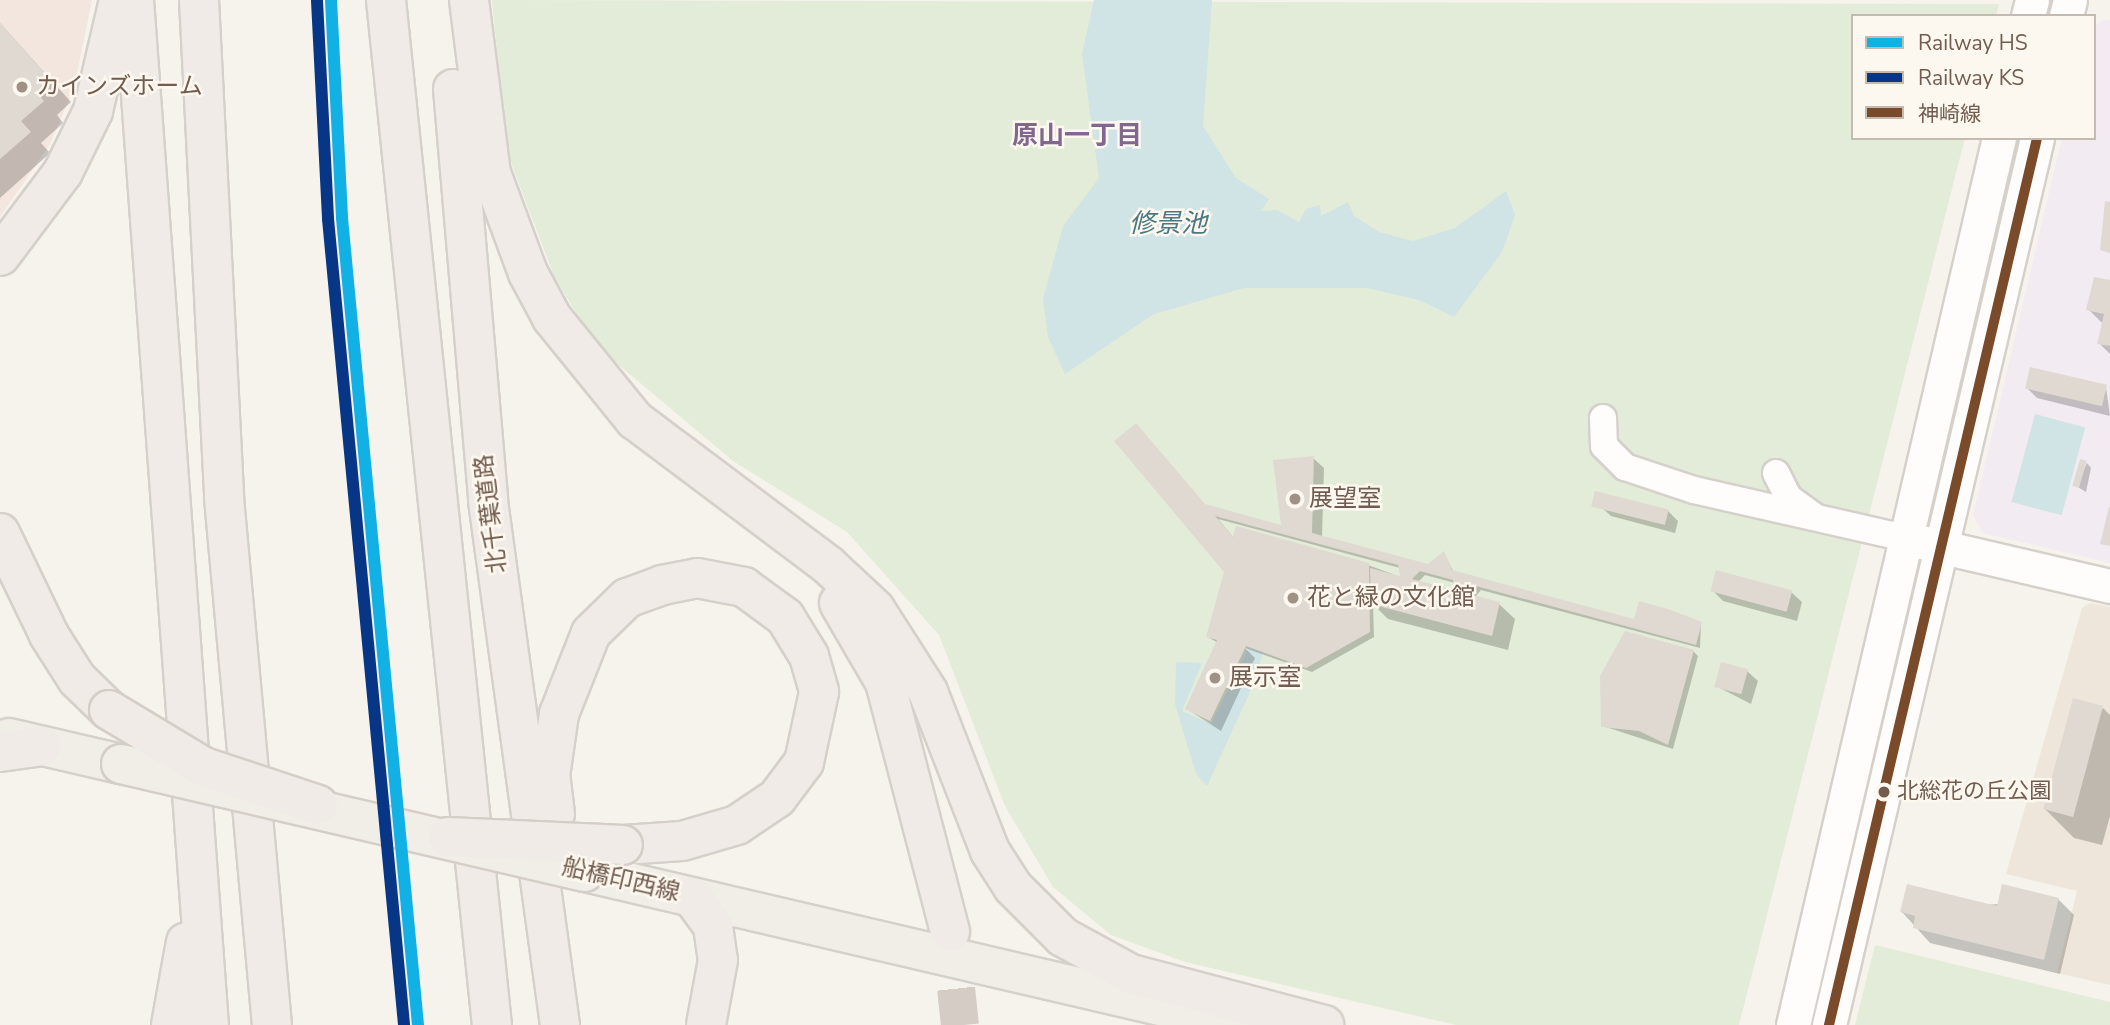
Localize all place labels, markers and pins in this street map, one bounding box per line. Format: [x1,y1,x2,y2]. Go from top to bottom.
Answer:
place label: カインズホーム [36,73,204,101]
marker: カインズホーム [14,79,30,95]
place label: 展望室 [1309,485,1381,513]
marker: 展望室 [1287,491,1303,507]
place label: 花と緑の文化館 [1307,584,1475,612]
marker: 花と緑の文化館 [1285,590,1301,606]
place label: 展示室 [1229,664,1301,692]
marker: 展示室 [1207,670,1223,686]
place label: 北総花の丘公園 [1897,779,2051,805]
marker: 北総花の丘公園 [1877,785,1891,799]

